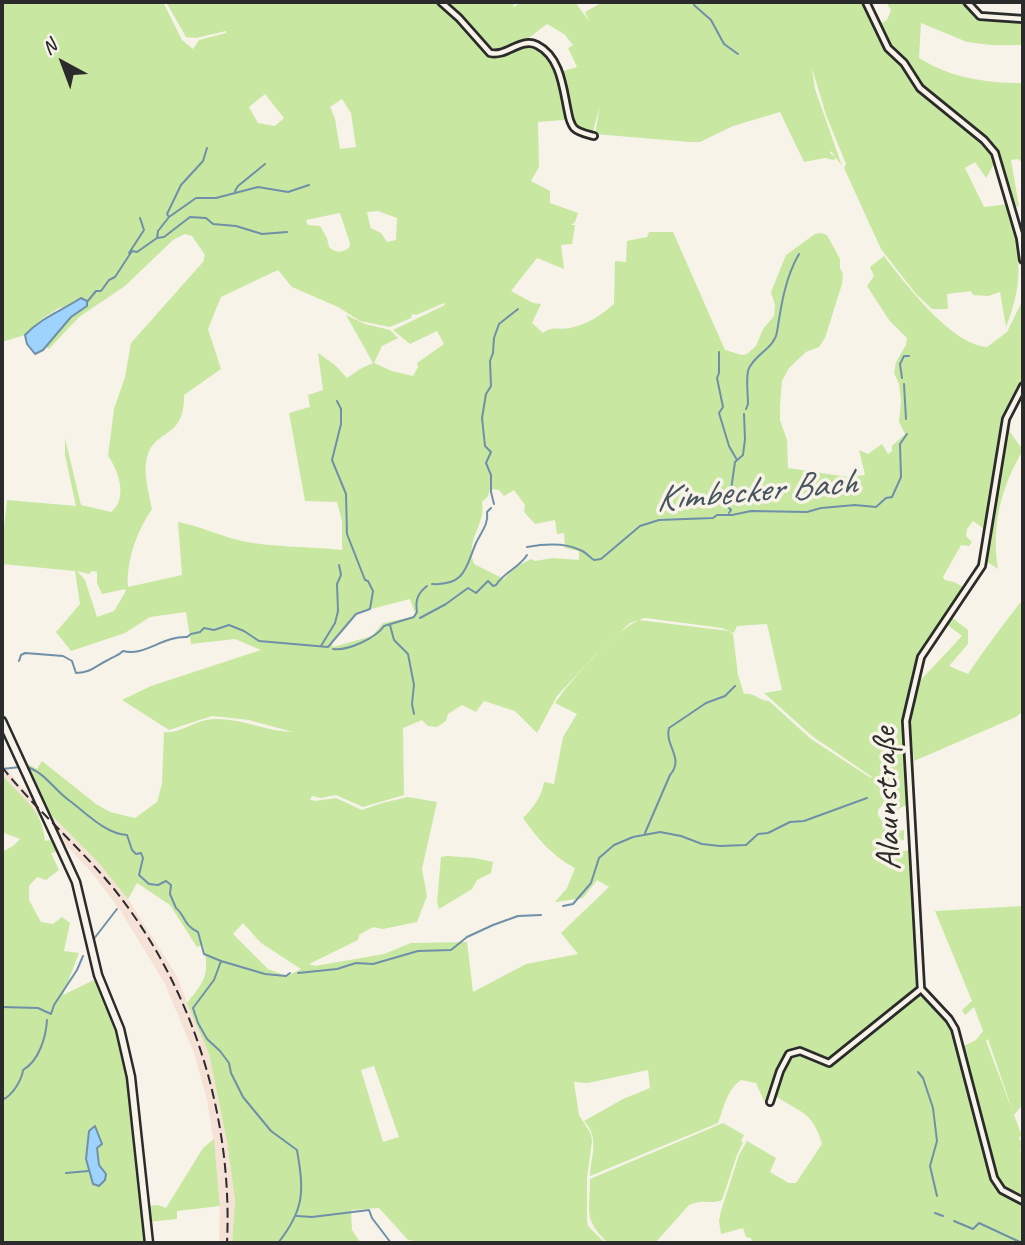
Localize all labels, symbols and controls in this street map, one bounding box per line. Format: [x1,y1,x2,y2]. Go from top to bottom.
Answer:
north arrow [28,28,98,98]
text: N [37,34,62,60]
water label: Kimbecker Bach [654,461,858,523]
street label: Alaunstraße [865,727,911,871]

